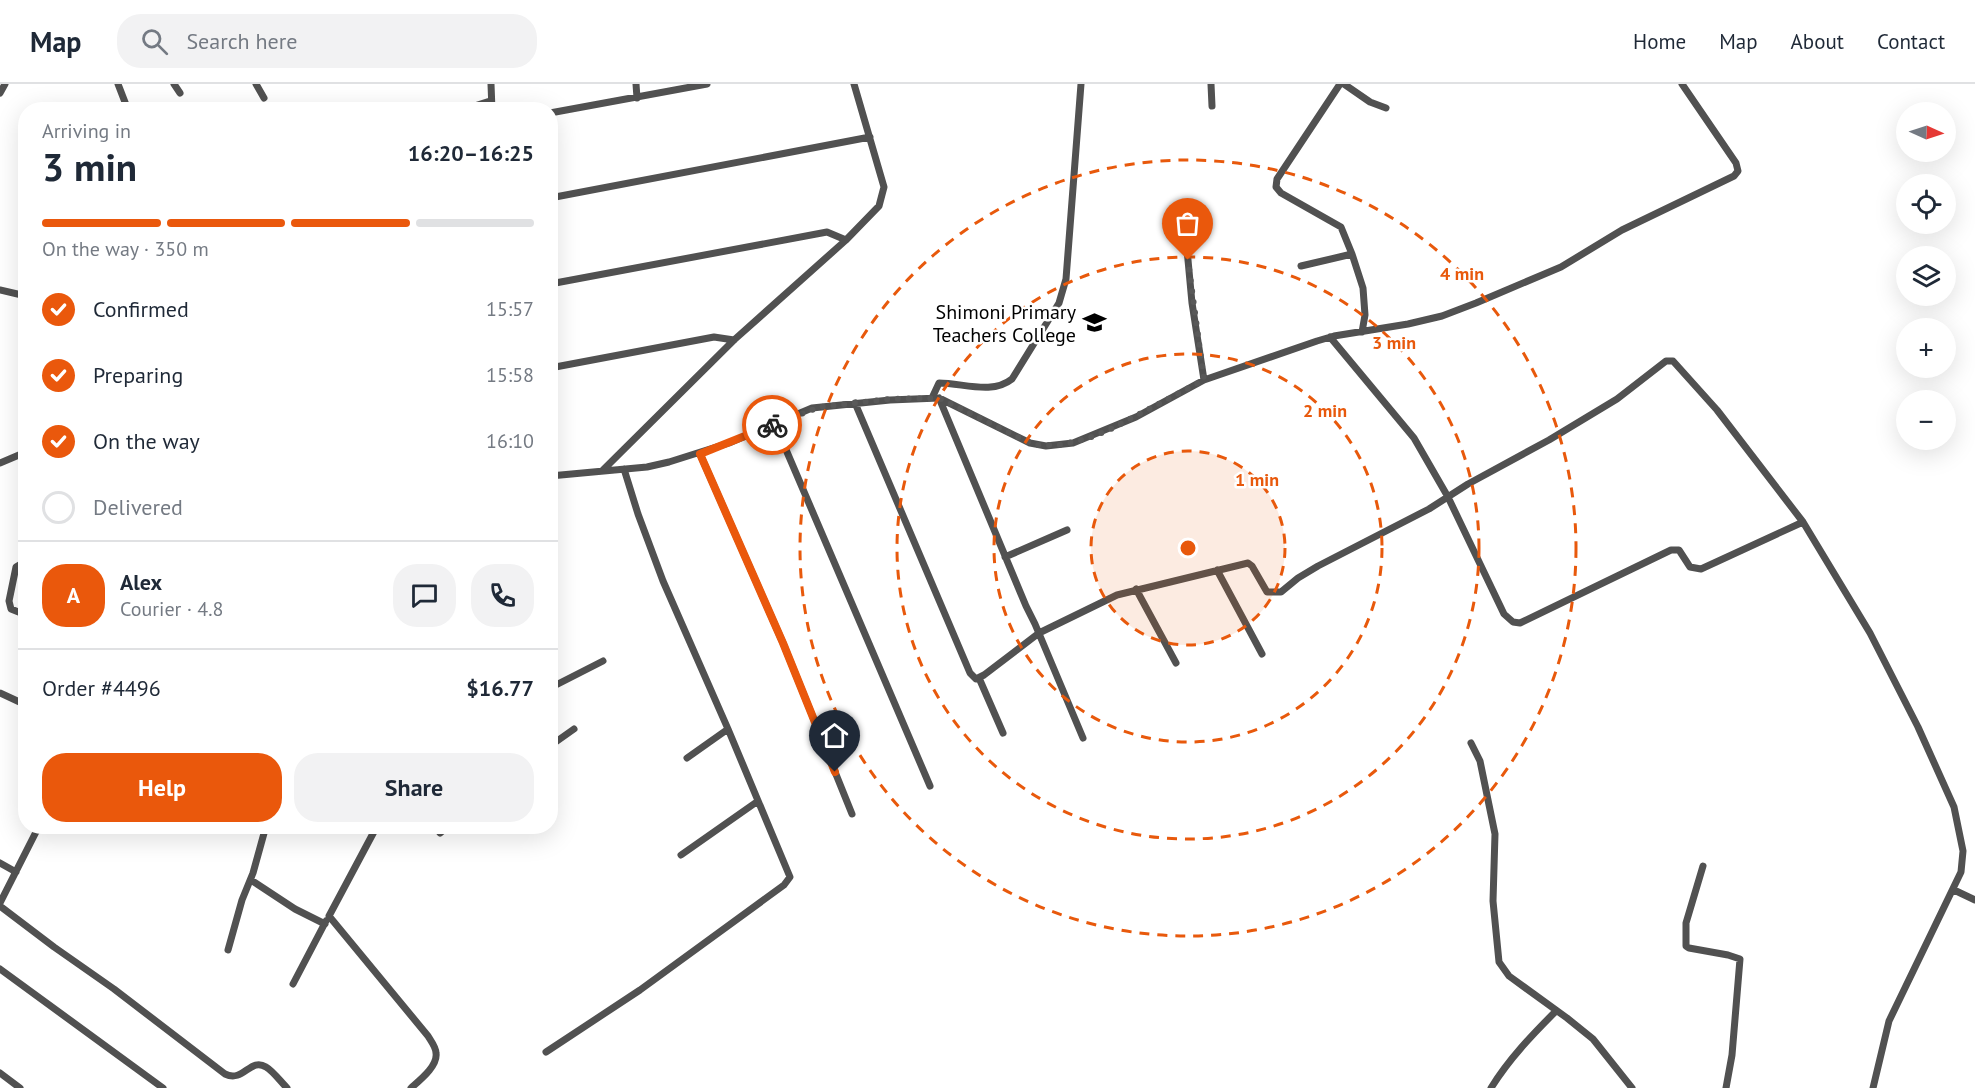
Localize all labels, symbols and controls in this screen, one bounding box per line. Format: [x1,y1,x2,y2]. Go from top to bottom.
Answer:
search box [117,14,537,68]
text: Map [30,23,81,60]
icon: search [138,25,171,58]
text: Search here [186,27,297,55]
text: Home [1633,28,1686,55]
text: Map [1719,28,1758,55]
text: About [1791,28,1844,55]
text: Contact [1877,28,1945,55]
north arrow [1896,102,1956,162]
map controls [1896,102,1956,450]
text: Arriving in [42,118,131,144]
text: 16:20–16:25 [408,139,534,167]
text: 3 min [42,141,137,192]
button: locate [1896,174,1956,234]
pin [1162,198,1213,260]
icon: bag [1171,207,1204,240]
text: On the way · 350 m [42,236,209,262]
button: layers [1896,246,1956,306]
text: 4 min [1440,262,1484,285]
icon: check [42,293,75,326]
text: Confirmed [93,295,189,323]
text: 15:57 [486,296,534,322]
place label: Shimoni Primary Teachers College [933,299,1077,348]
school or university icon: Shimoni Primary Teachers College [1081,310,1107,336]
button: + [1896,318,1956,378]
text: 3 min [1372,331,1416,354]
icon: check [42,359,75,392]
text: Preparing [93,361,183,389]
text: 15:58 [486,362,534,388]
button: − [1896,390,1956,450]
courier [742,395,802,455]
text: 2 min [1303,399,1347,422]
icon: bike [756,409,789,442]
icon: check [42,425,75,458]
text: On the way [93,427,200,455]
text: 16:10 [486,428,534,454]
text: 1 min [1235,468,1279,491]
text: Delivered [93,493,183,521]
centre of rings [1178,538,1198,558]
button: chat [393,564,456,627]
button: phone [471,564,534,627]
text: Alex [120,568,162,596]
text: A [67,581,80,609]
text: Courier · 4.8 [120,596,223,622]
text: Order #4496 [42,674,161,702]
text: $16.77 [466,674,534,702]
pin [809,710,860,772]
icon: home [818,719,851,752]
button: Help [42,753,282,822]
button: Share [294,753,534,822]

